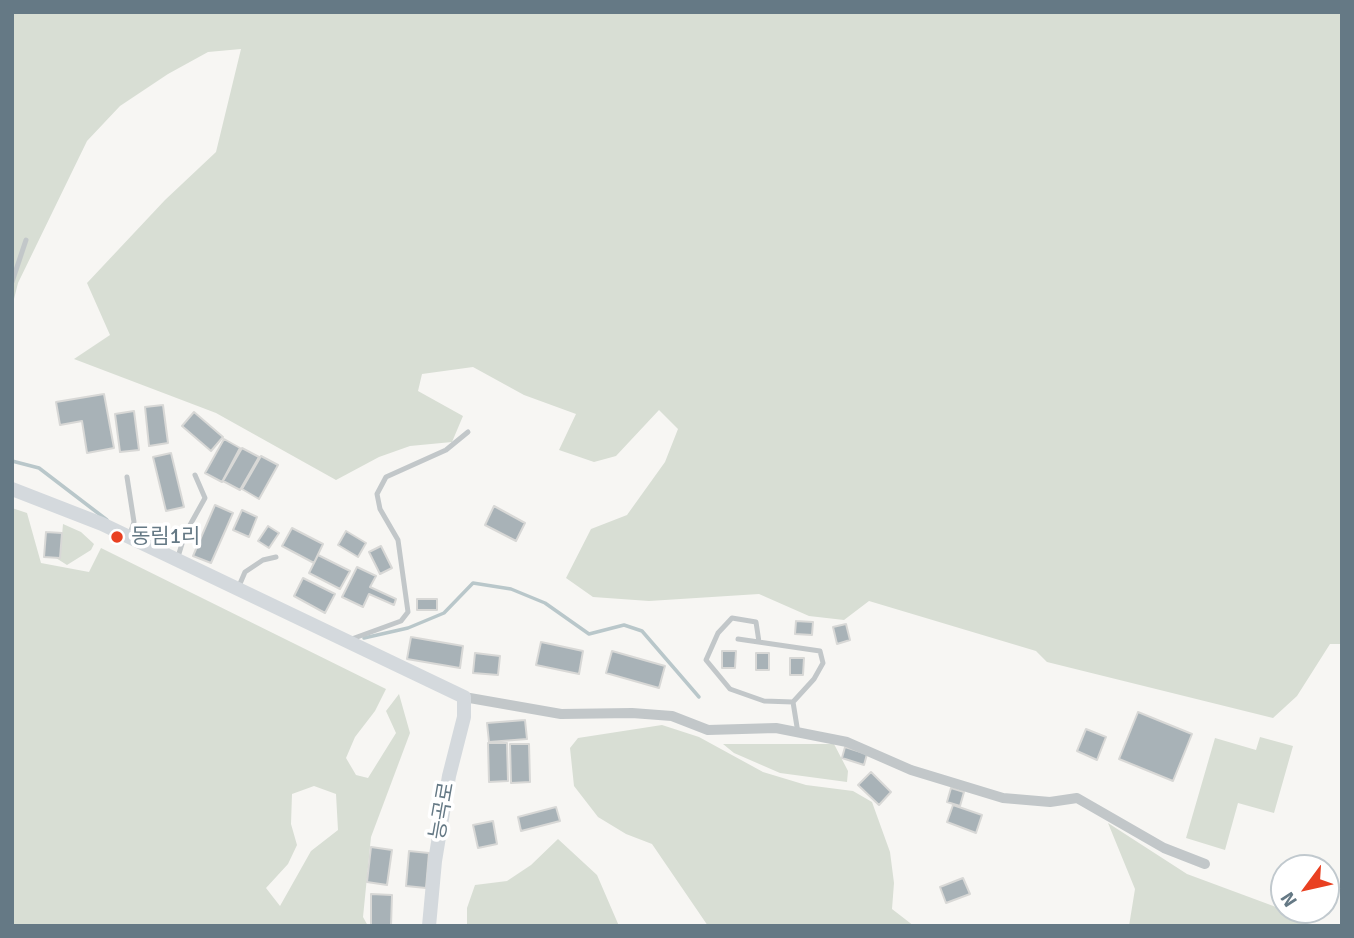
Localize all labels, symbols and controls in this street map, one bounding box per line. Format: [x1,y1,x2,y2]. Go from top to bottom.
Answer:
place label: 동림1리 [131,524,200,550]
marker: 동림1리 [109,529,125,545]
street label: 능곡로 [426,780,460,842]
north arrow [1270,854,1340,924]
text: N [1275,887,1303,911]

